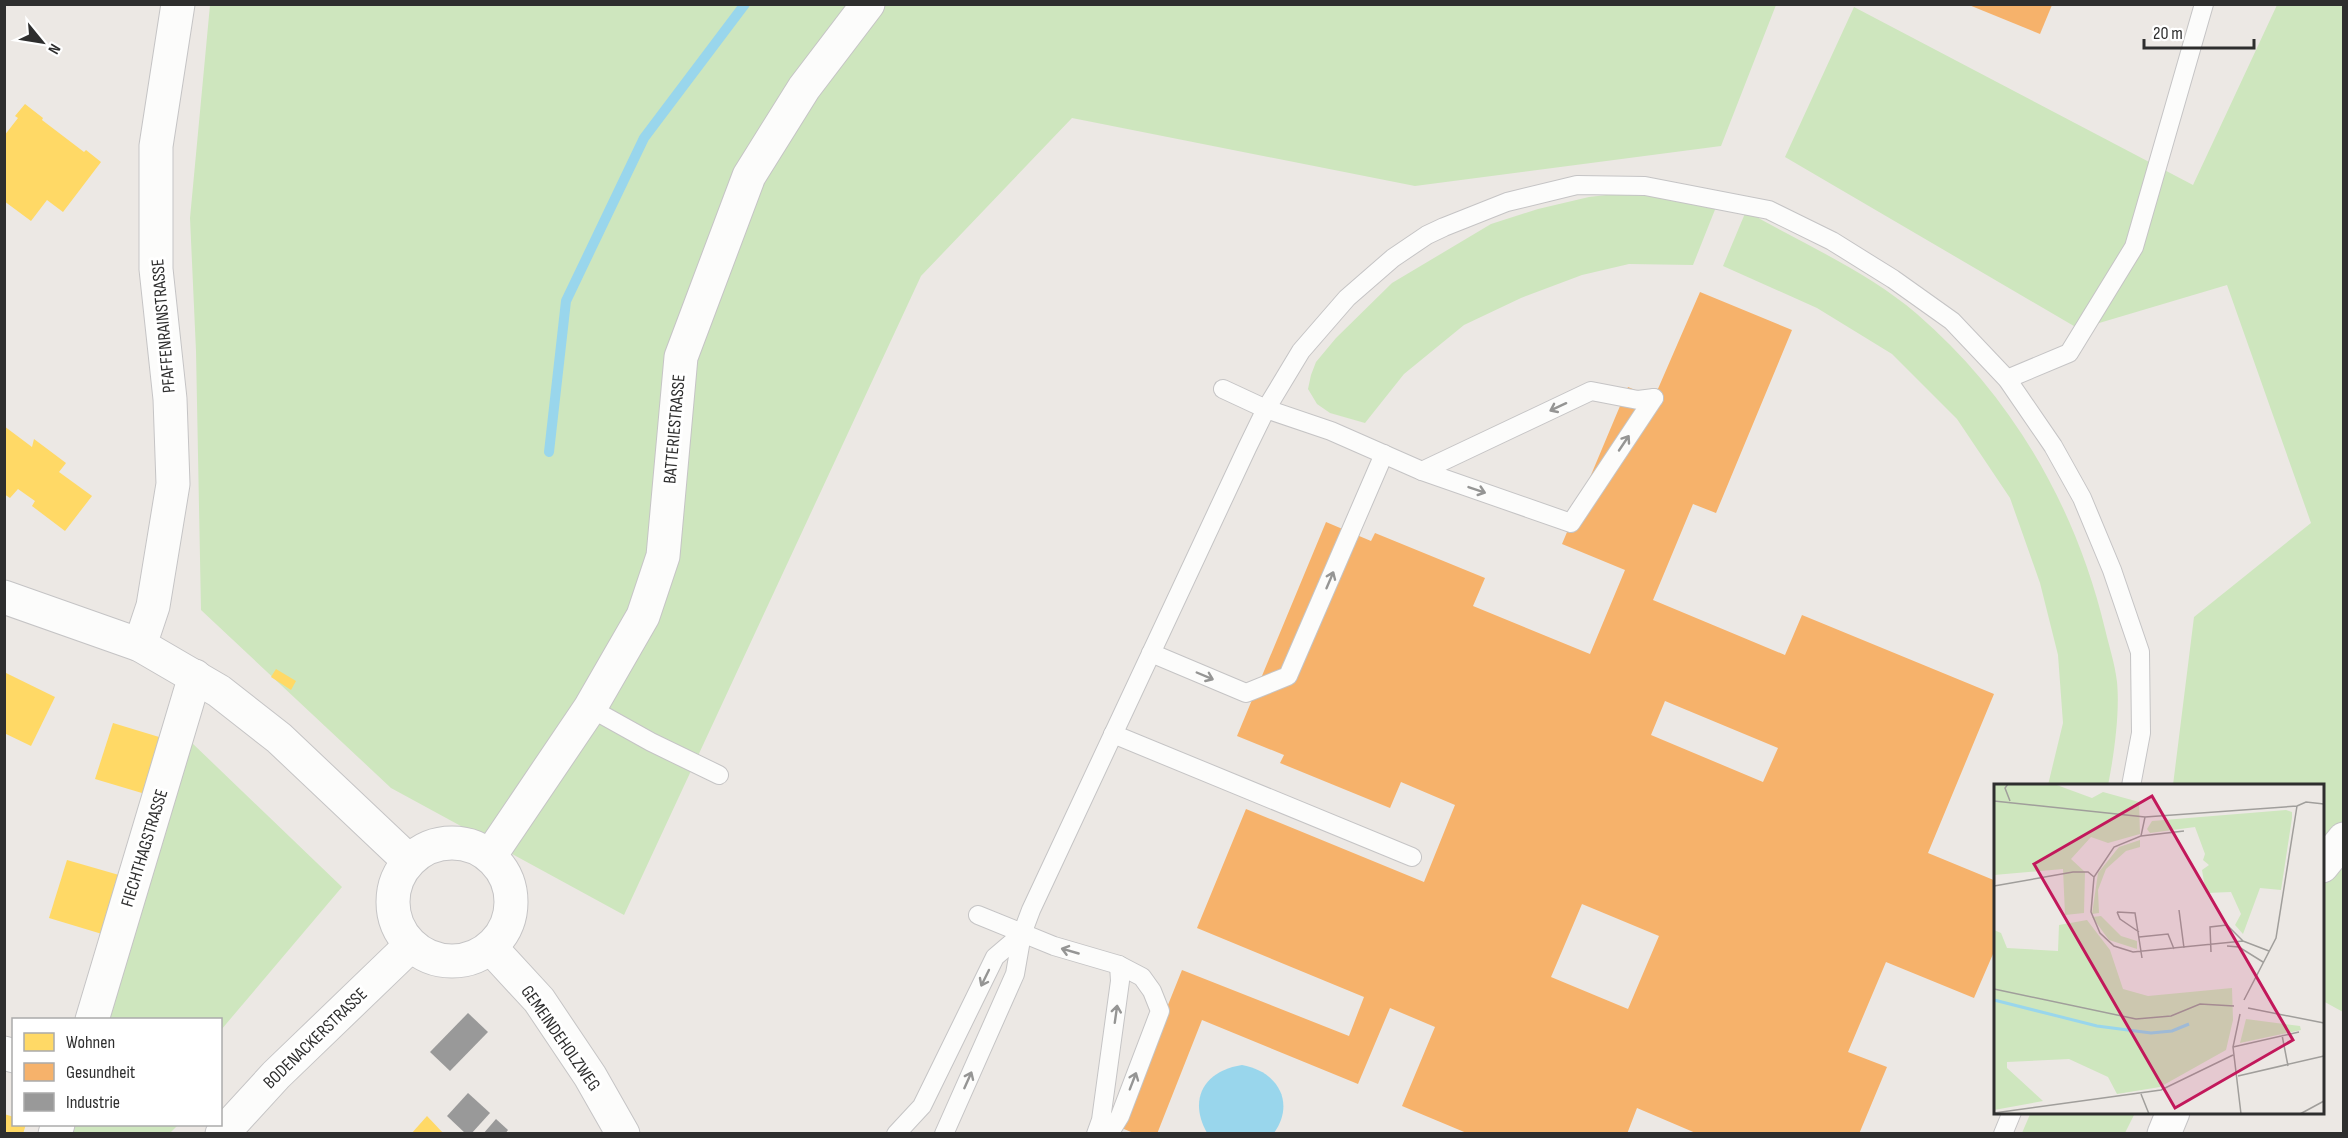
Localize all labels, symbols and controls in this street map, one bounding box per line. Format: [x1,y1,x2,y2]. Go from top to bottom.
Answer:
north arrow [12,12,72,72]
scale bar [2144,12,2254,50]
text: 20 m [2153,23,2183,44]
text: N [43,40,64,57]
street label: PFAFFENRAINSTRASSE [147,258,180,394]
street label: BATTERIESTRASSE [659,373,690,485]
one-way arrow [1549,401,1567,413]
one-way arrow [1618,435,1630,452]
one-way arrow [1468,486,1486,497]
one-way arrow [1325,571,1336,589]
one-way arrow [1195,671,1213,682]
inset map [1994,784,2324,1114]
street label: FIECHTHAGSTRASSE [117,787,172,910]
one-way arrow [1061,945,1080,956]
one-way arrow [979,968,990,986]
street label: GEMEINDEHOLZWEG [516,982,605,1095]
street label: BODENACKERSTRASSE [259,984,371,1093]
one-way arrow [1110,1004,1121,1024]
legend [12,1018,222,1126]
text: Wohnen [66,1032,115,1053]
text: Gesundheit [66,1062,136,1083]
one-way arrow [963,1071,974,1090]
one-way arrow [1129,1072,1140,1090]
text: Industrie [66,1092,120,1113]

